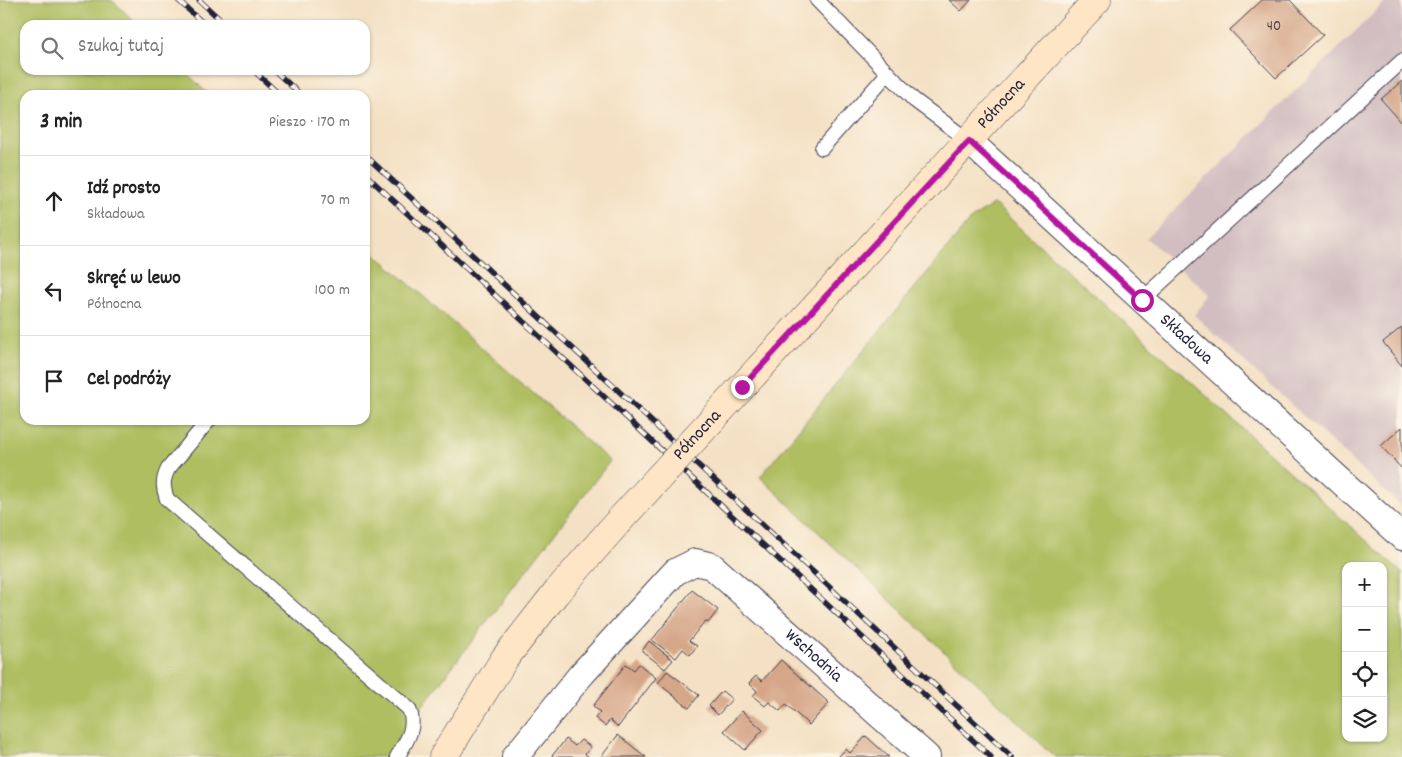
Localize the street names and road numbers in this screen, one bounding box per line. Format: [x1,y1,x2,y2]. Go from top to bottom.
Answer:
street label: Północna [972,73,1032,135]
street label: Składowa [1154,308,1219,371]
street label: Północna [668,404,728,466]
street label: Wschodnia [779,623,848,689]

